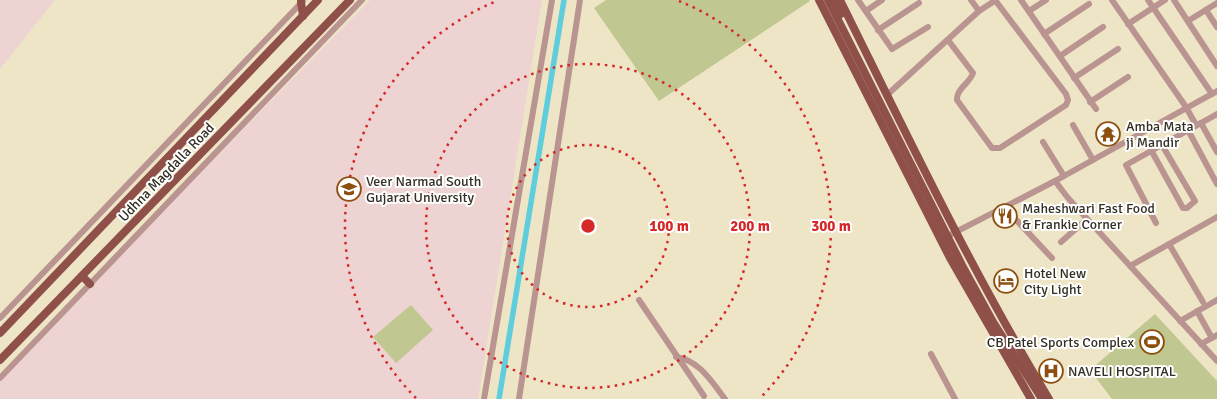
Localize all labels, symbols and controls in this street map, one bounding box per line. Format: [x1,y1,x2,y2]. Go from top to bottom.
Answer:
place label: Amba Mata ji Mandir [1126,118,1194,151]
street label: Udhna Magdalla Road [115,119,218,225]
temple icon: Amba Mata ji Mandir [1095,121,1121,147]
place label: Veer Narmad South Gujarat University [366,173,481,206]
school or university icon: Veer Narmad South Gujarat University [336,176,362,202]
place label: Maheshwari Fast Food & Frankie Corner [1022,200,1155,233]
restaurant icon: Maheshwari Fast Food & Frankie Corner [992,203,1018,229]
centre of rings [579,217,597,235]
text: 100 m [649,217,689,235]
text: 200 m [730,217,770,235]
text: 300 m [811,217,851,235]
place label: Hotel New City Light [1024,265,1086,298]
hotel icon: Hotel New City Light [993,268,1019,294]
sports icon: CB Patel Sports Complex [1139,329,1165,355]
place label: CB Patel Sports Complex [987,334,1135,351]
hospital icon: NAVELI HOSPITAL [1038,358,1064,384]
place label: NAVELI HOSPITAL [1068,363,1176,380]

